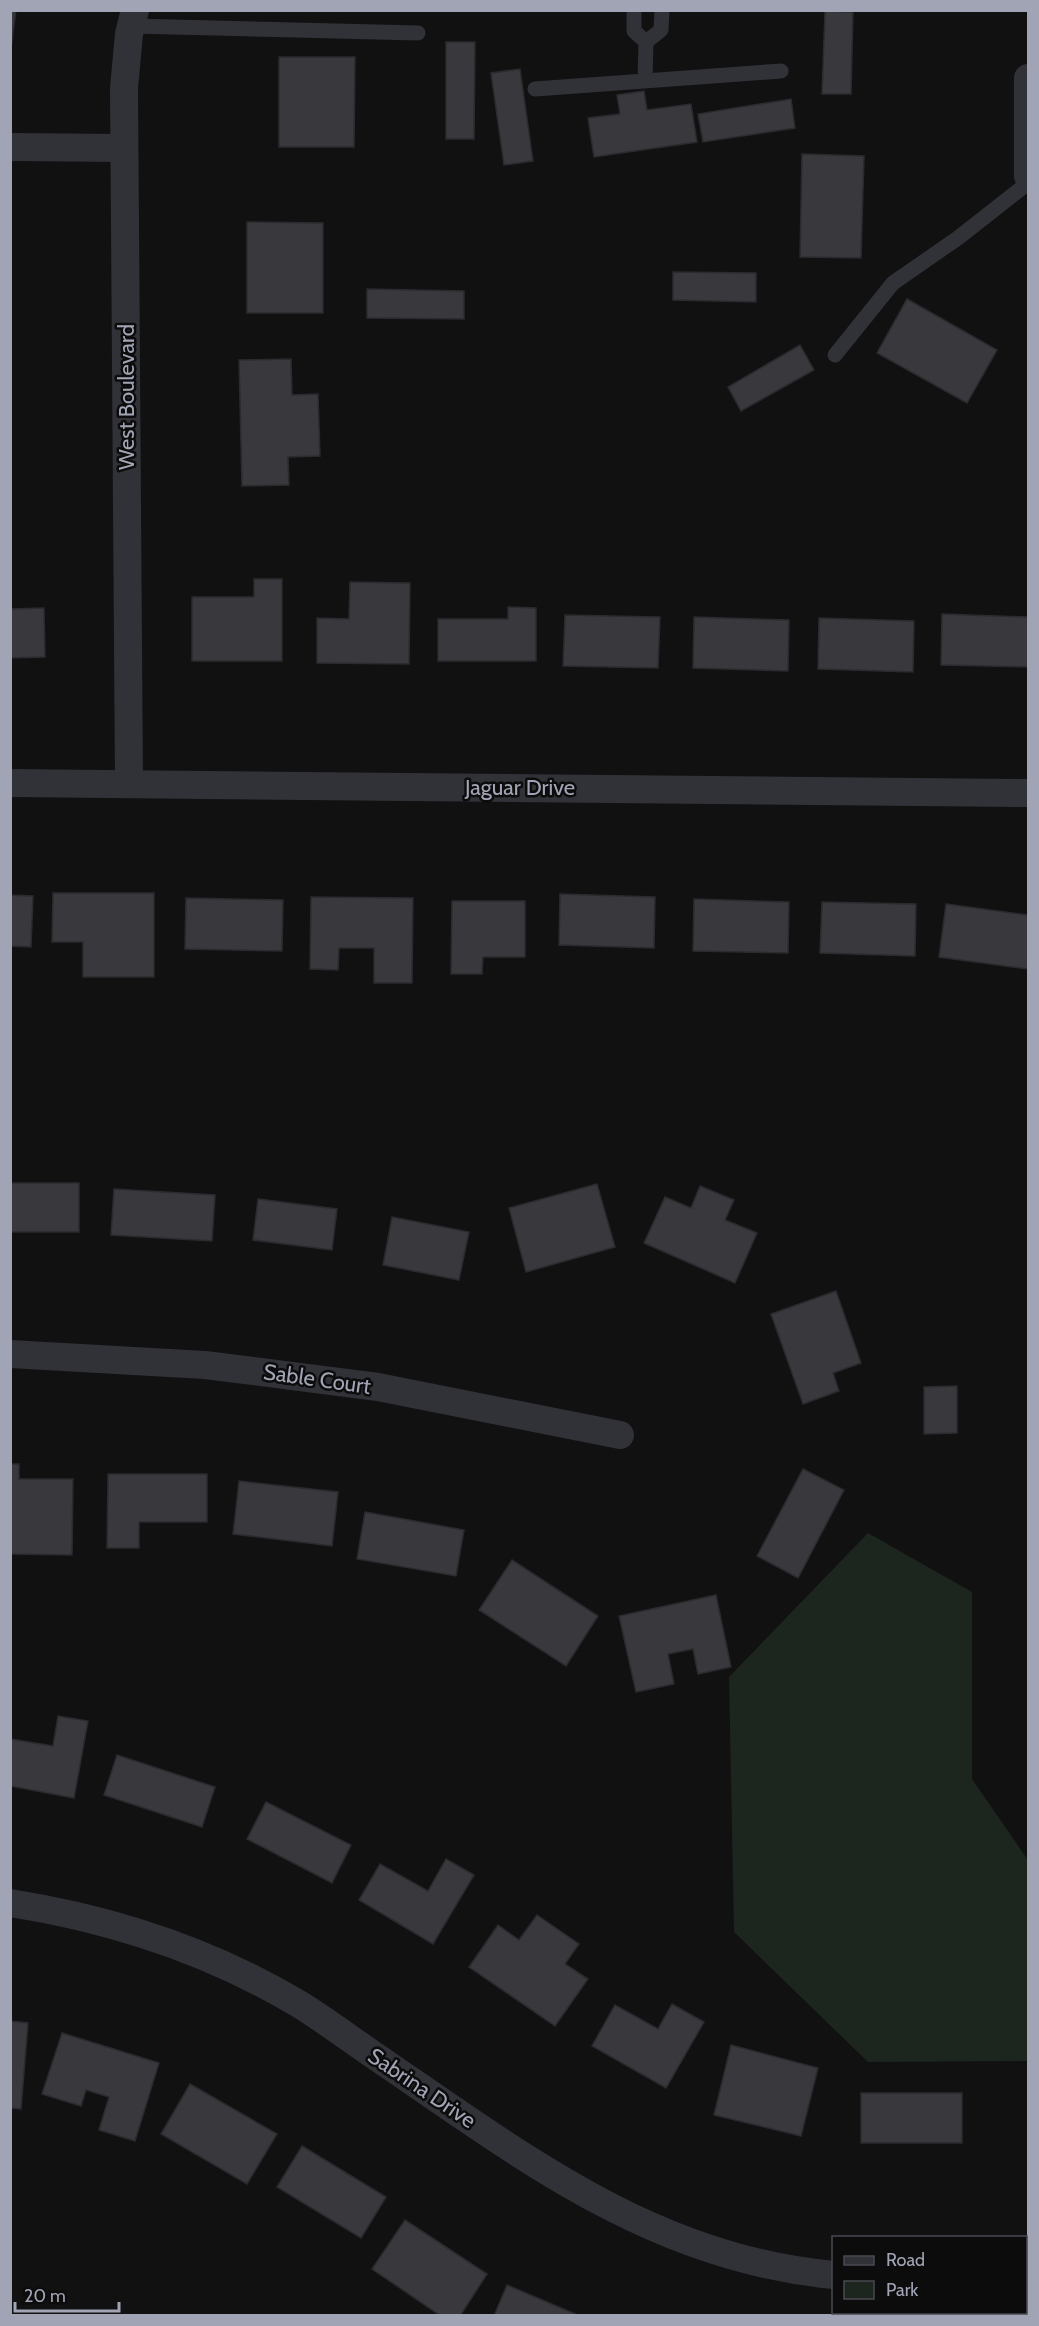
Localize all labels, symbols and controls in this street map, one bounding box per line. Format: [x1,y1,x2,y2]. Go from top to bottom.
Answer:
street label: West Boulevard [113,324,140,470]
street label: Jaguar Drive [464,774,575,801]
street label: Sable Court [262,1358,373,1400]
street label: Sabrina Drive [363,2042,481,2134]
legend [832,2236,1027,2314]
text: Road [886,2249,925,2271]
scale bar [15,2275,118,2313]
text: Park [886,2279,919,2301]
text: 20 m [24,2285,66,2307]

